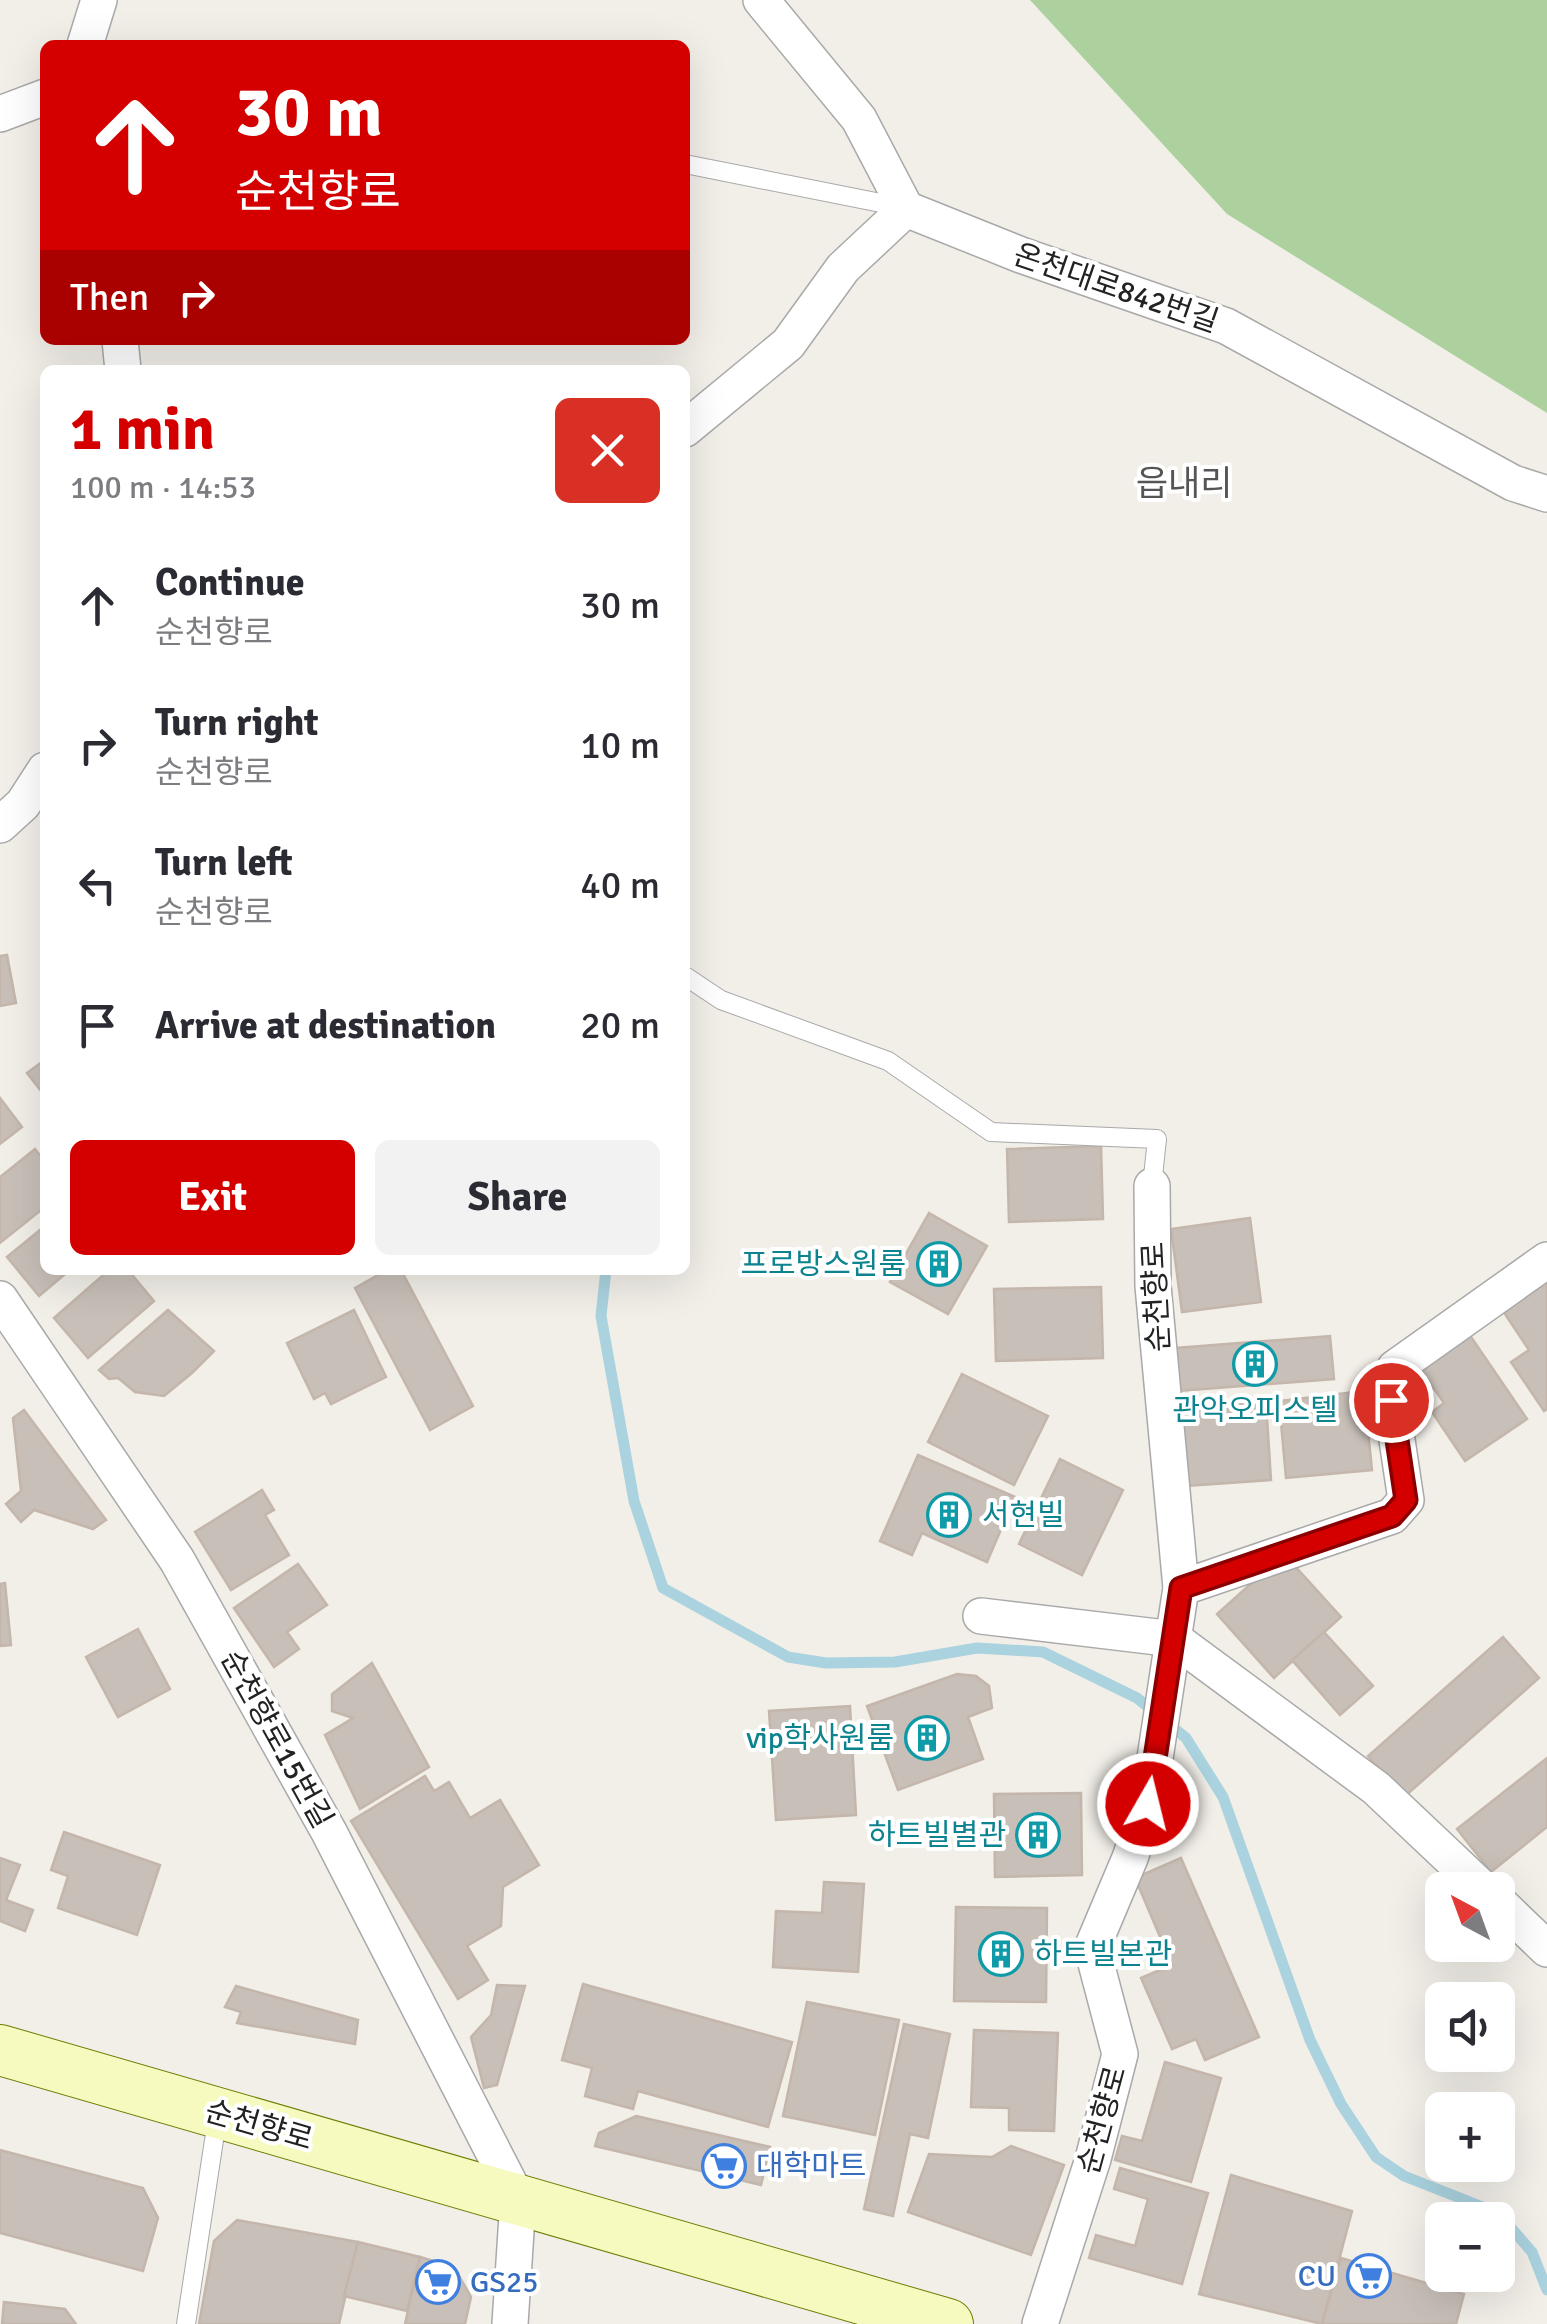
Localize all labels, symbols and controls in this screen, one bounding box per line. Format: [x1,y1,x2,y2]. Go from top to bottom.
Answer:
text: 30 m [235,69,383,155]
icon: ahead [70,80,200,210]
text: 순천향로 [235,165,401,220]
street label: 온천대로842번길 [1009,236,1223,341]
icon: right [169,270,224,325]
text: Then [70,274,149,321]
text: 1 min [70,393,215,467]
button: close [555,398,660,503]
district label: 읍내리 [1136,462,1232,505]
text: 100 m · 14:53 [70,468,256,507]
text: Continue [155,559,305,606]
icon: ahead [70,578,125,633]
text: 30 m [580,582,660,629]
text: 순천향로 [155,613,273,652]
text: Turn right [155,699,319,746]
icon: right [70,718,125,773]
text: 10 m [580,722,660,769]
text: 순천향로 [155,753,273,792]
text: Turn left [155,839,293,886]
icon: left [70,858,125,913]
text: 40 m [580,862,660,909]
text: 순천향로 [155,893,273,932]
icon: arrive [70,998,125,1053]
text: Arrive at destination [155,1002,496,1049]
text: 20 m [580,1002,660,1049]
button: Exit [70,1140,355,1255]
button: Share [375,1140,660,1255]
building icon: 프로방스원룸 [916,1241,962,1287]
street label: 순천향로 [1135,1241,1178,1353]
place label: 프로방스원룸 [740,1246,906,1283]
building icon: 관악오피스텔 [1232,1341,1278,1387]
pin [1349,1358,1434,1443]
icon: arrive [1364,1373,1419,1428]
place label: 관악오피스텔 [1172,1392,1338,1429]
building icon: 서현빌 [926,1492,972,1538]
place label: 서현빌 [982,1497,1065,1534]
street label: 순천향로15번길 [212,1644,341,1835]
building icon: vip학사원룸 [904,1715,950,1761]
place label: vip학사원룸 [746,1720,894,1757]
position arrow [1096,1752,1200,1856]
building icon: 하트빌별관 [1015,1812,1061,1858]
place label: 하트빌별관 [868,1817,1006,1854]
north arrow [1425,1872,1515,1962]
map controls [1425,1872,1515,2292]
building icon: 하트빌본관 [978,1931,1024,1977]
place label: 하트빌본관 [1034,1936,1172,1973]
button: sound [1425,1982,1515,2072]
street label: 순천향로 [1070,2062,1135,2178]
street label: 순천향로 [201,2092,317,2158]
button: + [1425,2092,1515,2182]
supermarket icon: 대학마트 [701,2143,747,2189]
place label: 대학마트 [756,2148,866,2185]
button: − [1425,2202,1515,2292]
supermarket icon: CU [1346,2253,1392,2299]
place label: CU [1298,2258,1336,2295]
supermarket icon: GS25 [415,2259,461,2305]
place label: GS25 [470,2264,538,2301]

